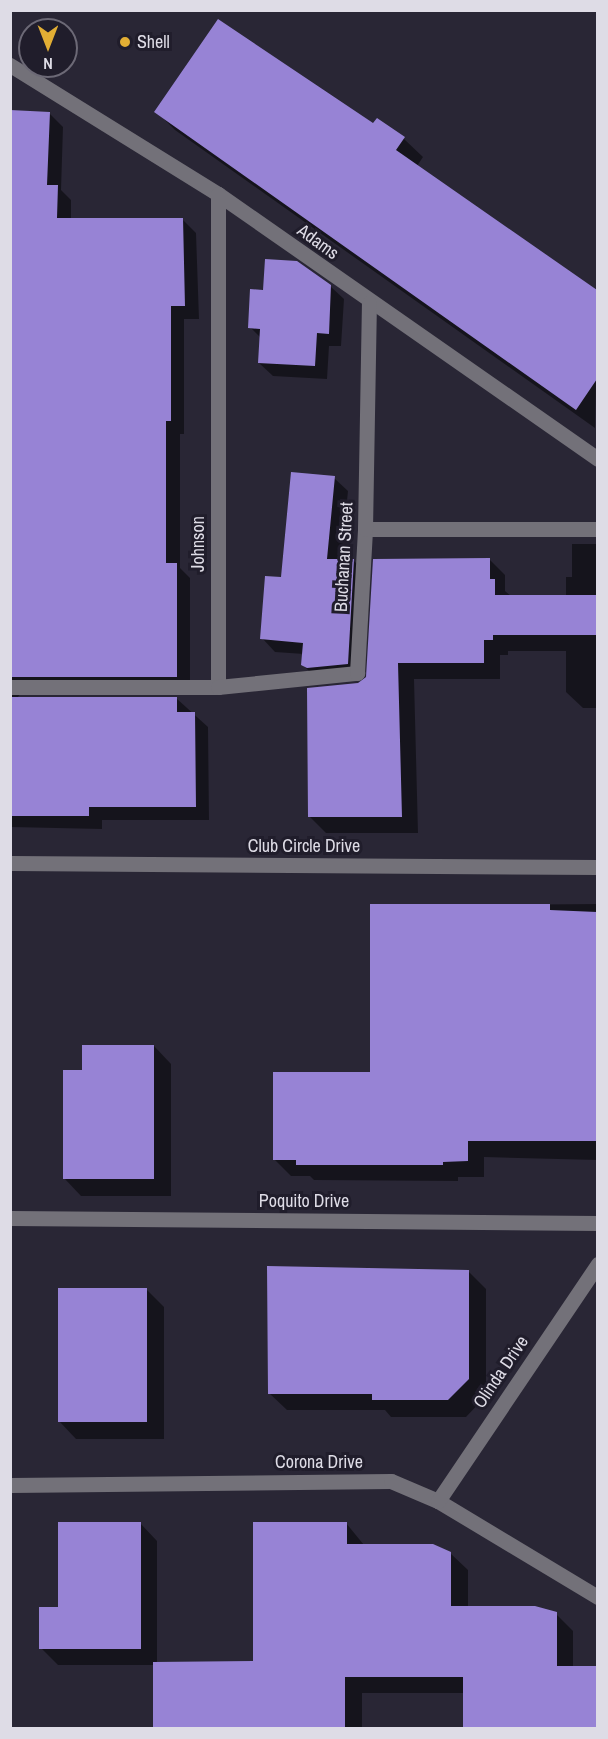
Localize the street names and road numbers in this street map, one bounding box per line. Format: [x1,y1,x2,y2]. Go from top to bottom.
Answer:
street label: Adams [293,220,343,264]
street label: Buchanan Street [330,502,358,612]
street label: Johnson [187,516,209,572]
street label: Club Circle Drive [248,835,360,857]
street label: Poquito Drive [259,1190,349,1212]
street label: Olinda Drive [469,1332,533,1412]
street label: Corona Drive [275,1451,363,1473]

